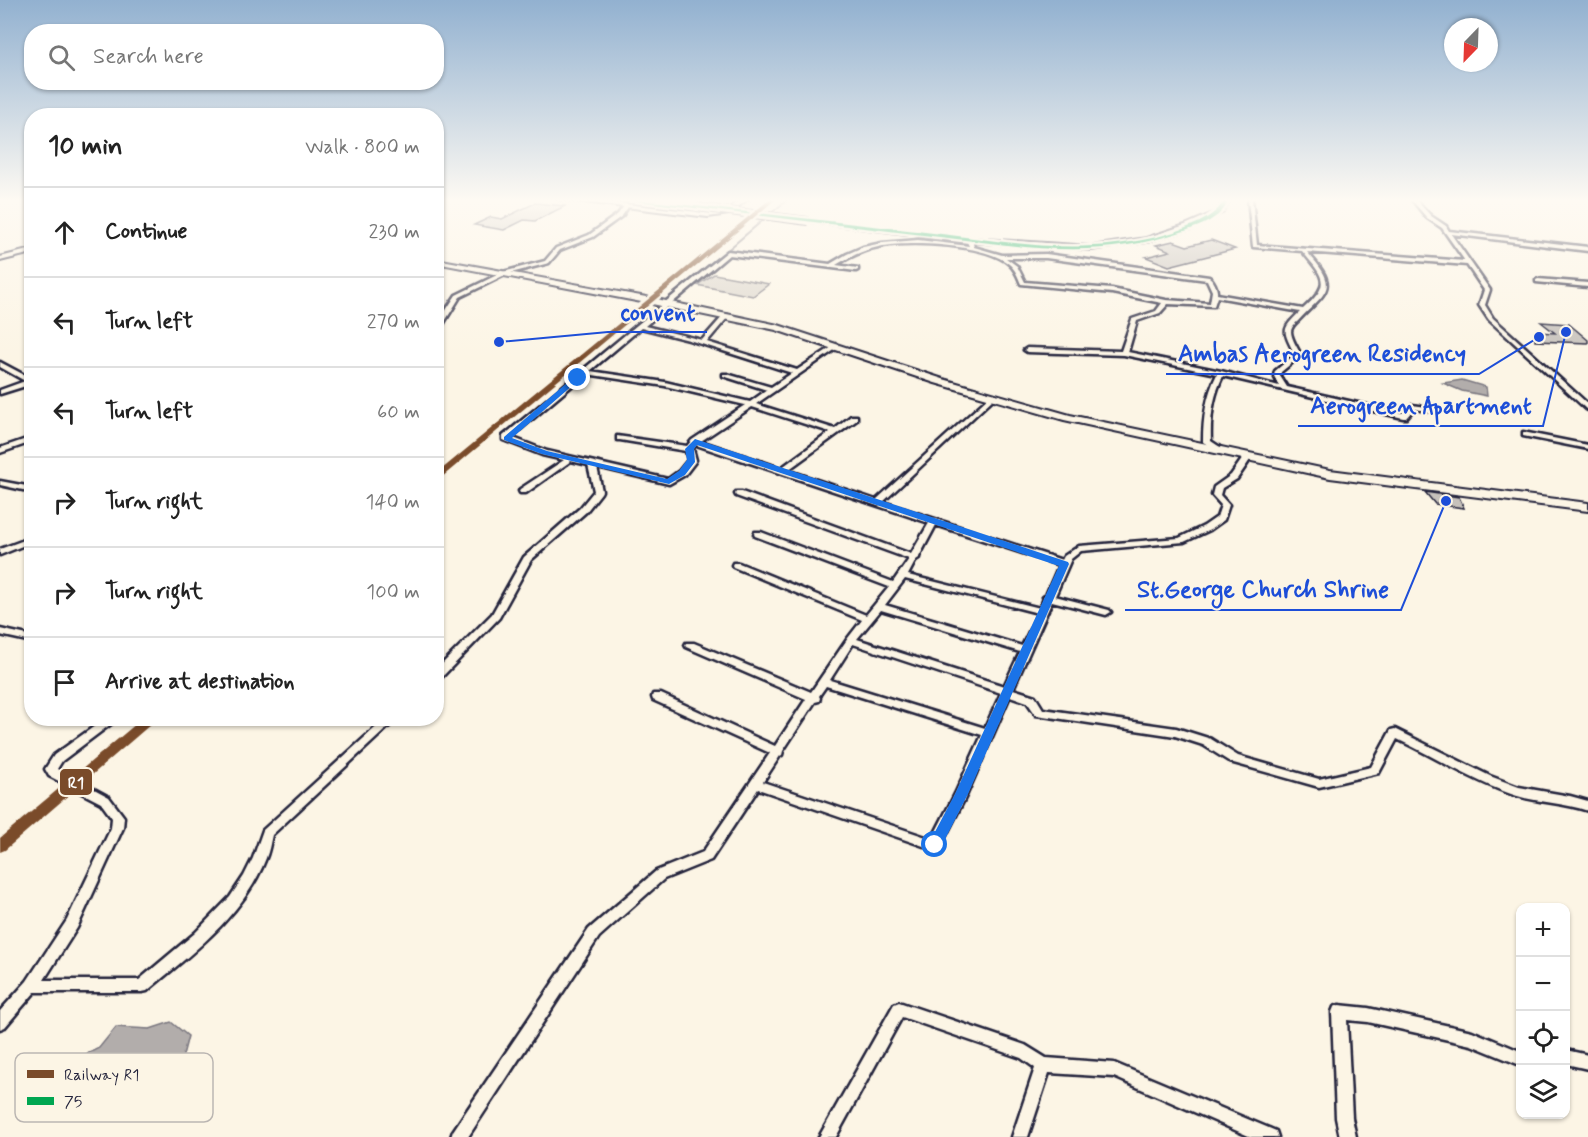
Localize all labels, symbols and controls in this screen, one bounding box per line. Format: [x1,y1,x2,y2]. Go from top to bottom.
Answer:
north arrow [1444,18,1498,72]
search box [24,24,444,90]
icon: search [45,41,78,74]
text: Search here [93,43,204,71]
text: 10 min [48,130,123,164]
text: Walk · 800 m [305,134,420,161]
icon: ahead [48,216,81,249]
text: Continue [105,218,187,246]
text: 230 m [368,219,420,246]
callout: convent [608,290,707,332]
text: convent [621,298,695,329]
icon: left [48,306,81,339]
text: Turn left [105,308,193,336]
text: 270 m [367,309,420,336]
callout: Ambas Aerogreen Residency [1166,332,1479,374]
text: Ambas Aerogreen Residency [1178,339,1466,371]
route end [564,364,590,390]
callout: Aerogreen Apartment [1298,384,1543,426]
text: Aerogreen Apartment [1310,391,1532,425]
icon: left [48,396,81,429]
text: Turn left [105,398,193,426]
text: 60 m [377,399,420,426]
icon: right [48,486,81,519]
text: Turn right [105,488,203,516]
text: 140 m [366,489,420,516]
callout: St.George Church Shrine [1125,568,1401,610]
text: St.George Church Shrine [1137,575,1389,609]
icon: right [48,576,81,609]
text: Turn right [105,578,203,606]
text: 100 m [366,579,420,606]
icon: arrive [48,666,81,699]
text: Arrive at destination [105,668,295,696]
line badge: R1 [59,768,93,796]
text: R1 [68,773,84,794]
route start [921,831,947,857]
map controls [1516,903,1570,1119]
button: + [1516,903,1570,957]
button: − [1516,957,1570,1011]
button: locate [1516,1011,1570,1065]
legend [15,1053,213,1122]
text: Railway R1 [64,1065,139,1086]
button: layers [1516,1065,1570,1119]
text: 75 [64,1092,82,1113]

